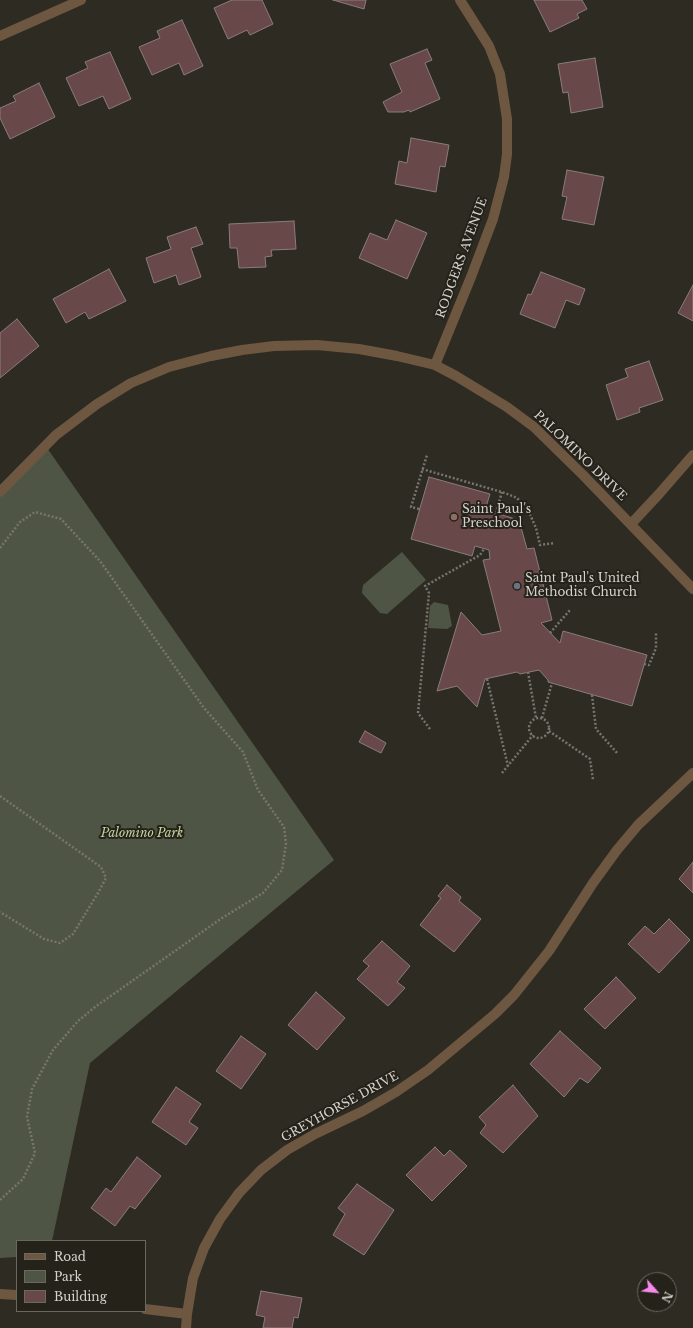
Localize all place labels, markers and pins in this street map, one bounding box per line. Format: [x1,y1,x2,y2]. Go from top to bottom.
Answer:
place label: Saint Paul's Preschool [462,503,531,531]
marker: Saint Paul's Preschool [449,512,459,522]
place label: Saint Paul's United Methodist Church [525,572,640,600]
marker: Saint Paul's United Methodist Church [512,581,522,591]

